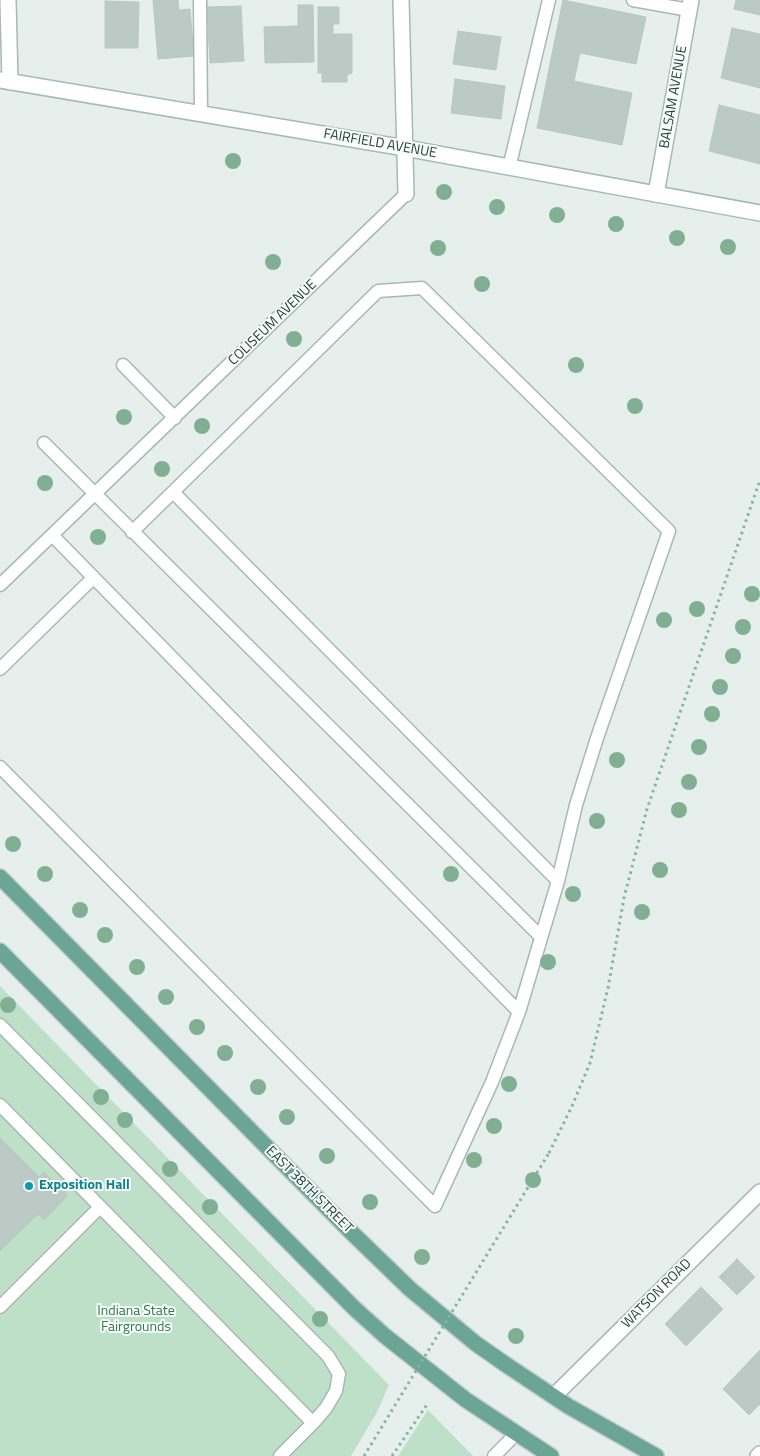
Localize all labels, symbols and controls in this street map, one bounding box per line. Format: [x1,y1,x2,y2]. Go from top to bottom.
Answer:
street label: BALSAM AVENUE [657,44,691,150]
street label: FAIRFIELD AVENUE [322,126,438,162]
street label: COLISEUM AVENUE [225,277,321,369]
street label: EAST 38TH STREET [262,1143,356,1237]
place label: Exposition Hall [39,1178,130,1194]
marker: Exposition Hall [23,1180,35,1192]
street label: WATSON ROAD [619,1256,695,1332]
park label: Indiana State Fairgrounds [97,1304,175,1336]

